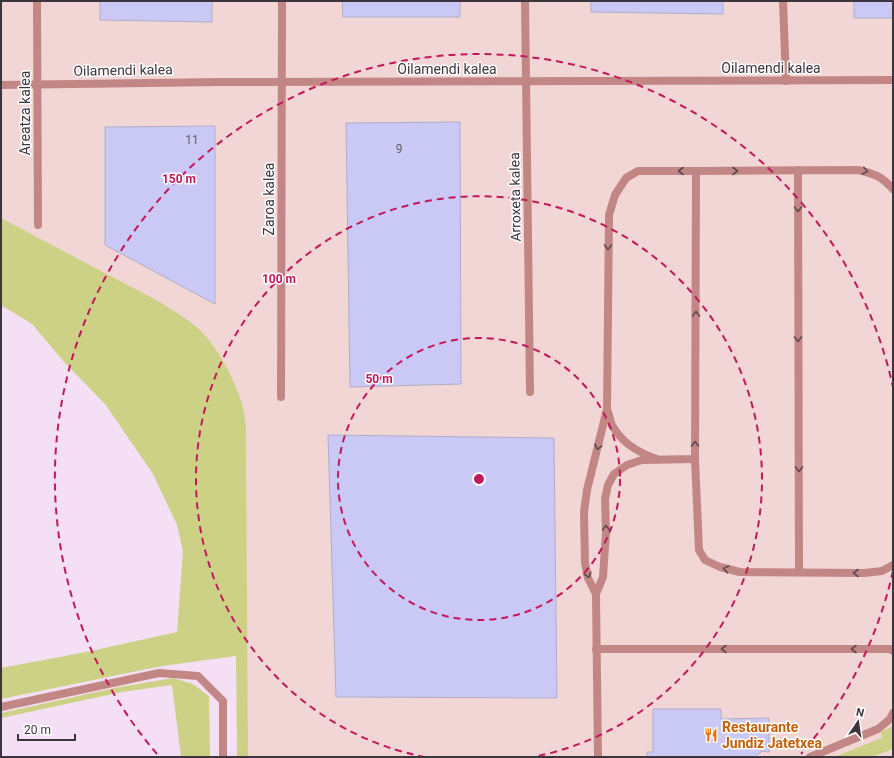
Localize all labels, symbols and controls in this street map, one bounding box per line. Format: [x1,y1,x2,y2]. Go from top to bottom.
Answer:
street label: Oilamendi kalea [721,60,821,76]
street label: Oilamendi kalea [73,61,173,79]
street label: Oilamendi kalea [397,61,497,77]
street label: Areatza kalea [17,71,33,155]
house number: 11 [185,133,199,147]
house number: 9 [396,142,402,156]
street label: Arroxeta kalea [506,152,524,242]
street label: Zaroa kalea [261,163,277,235]
one-way arrow [678,167,684,175]
one-way arrow [732,167,738,175]
one-way arrow [862,167,868,175]
text: 150 m [162,172,196,186]
one-way arrow [794,206,802,212]
one-way arrow [604,244,612,250]
text: 100 m [262,272,296,286]
one-way arrow [692,311,700,317]
one-way arrow [794,336,802,342]
text: 50 m [365,372,393,386]
one-way arrow [691,441,699,447]
one-way arrow [594,444,602,450]
one-way arrow [795,466,803,472]
centre of rings [472,472,486,486]
one-way arrow [601,525,610,531]
one-way arrow [723,565,729,573]
one-way arrow [853,569,859,577]
one-way arrow [583,571,592,578]
one-way arrow [721,645,727,653]
one-way arrow [851,645,857,653]
north arrow [838,702,878,742]
text: N [855,706,866,720]
scale bar [18,716,75,742]
place label: Restaurante Jundiz Jatetxea [722,719,823,751]
text: 20 m [24,723,51,737]
restaurant icon: Restaurante Jundiz Jatetxea [703,727,719,743]

